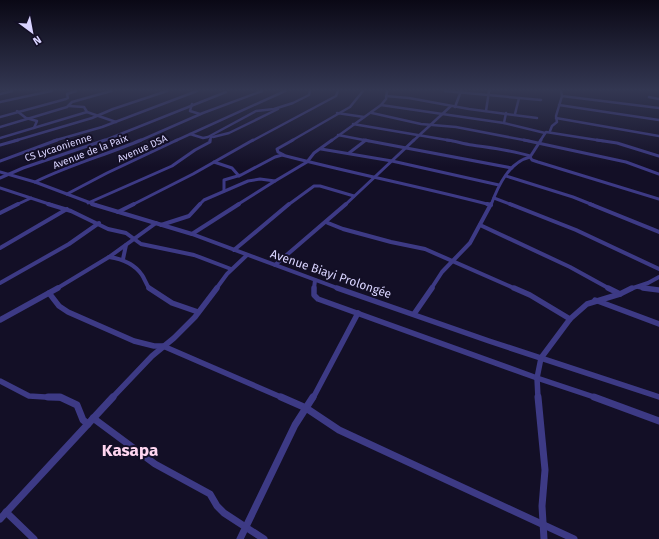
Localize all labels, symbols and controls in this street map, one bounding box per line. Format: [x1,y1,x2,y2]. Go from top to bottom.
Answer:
north arrow [12,12,52,52]
text: N [30,33,44,48]
street label: CS Lycaonienne [23,131,93,164]
street label: Avenue de la Paix [51,132,130,172]
street label: Avenue DSA [116,132,169,165]
street label: Avenue Biayi Prolongée [269,247,393,301]
district label: Kasapa [102,440,158,461]

